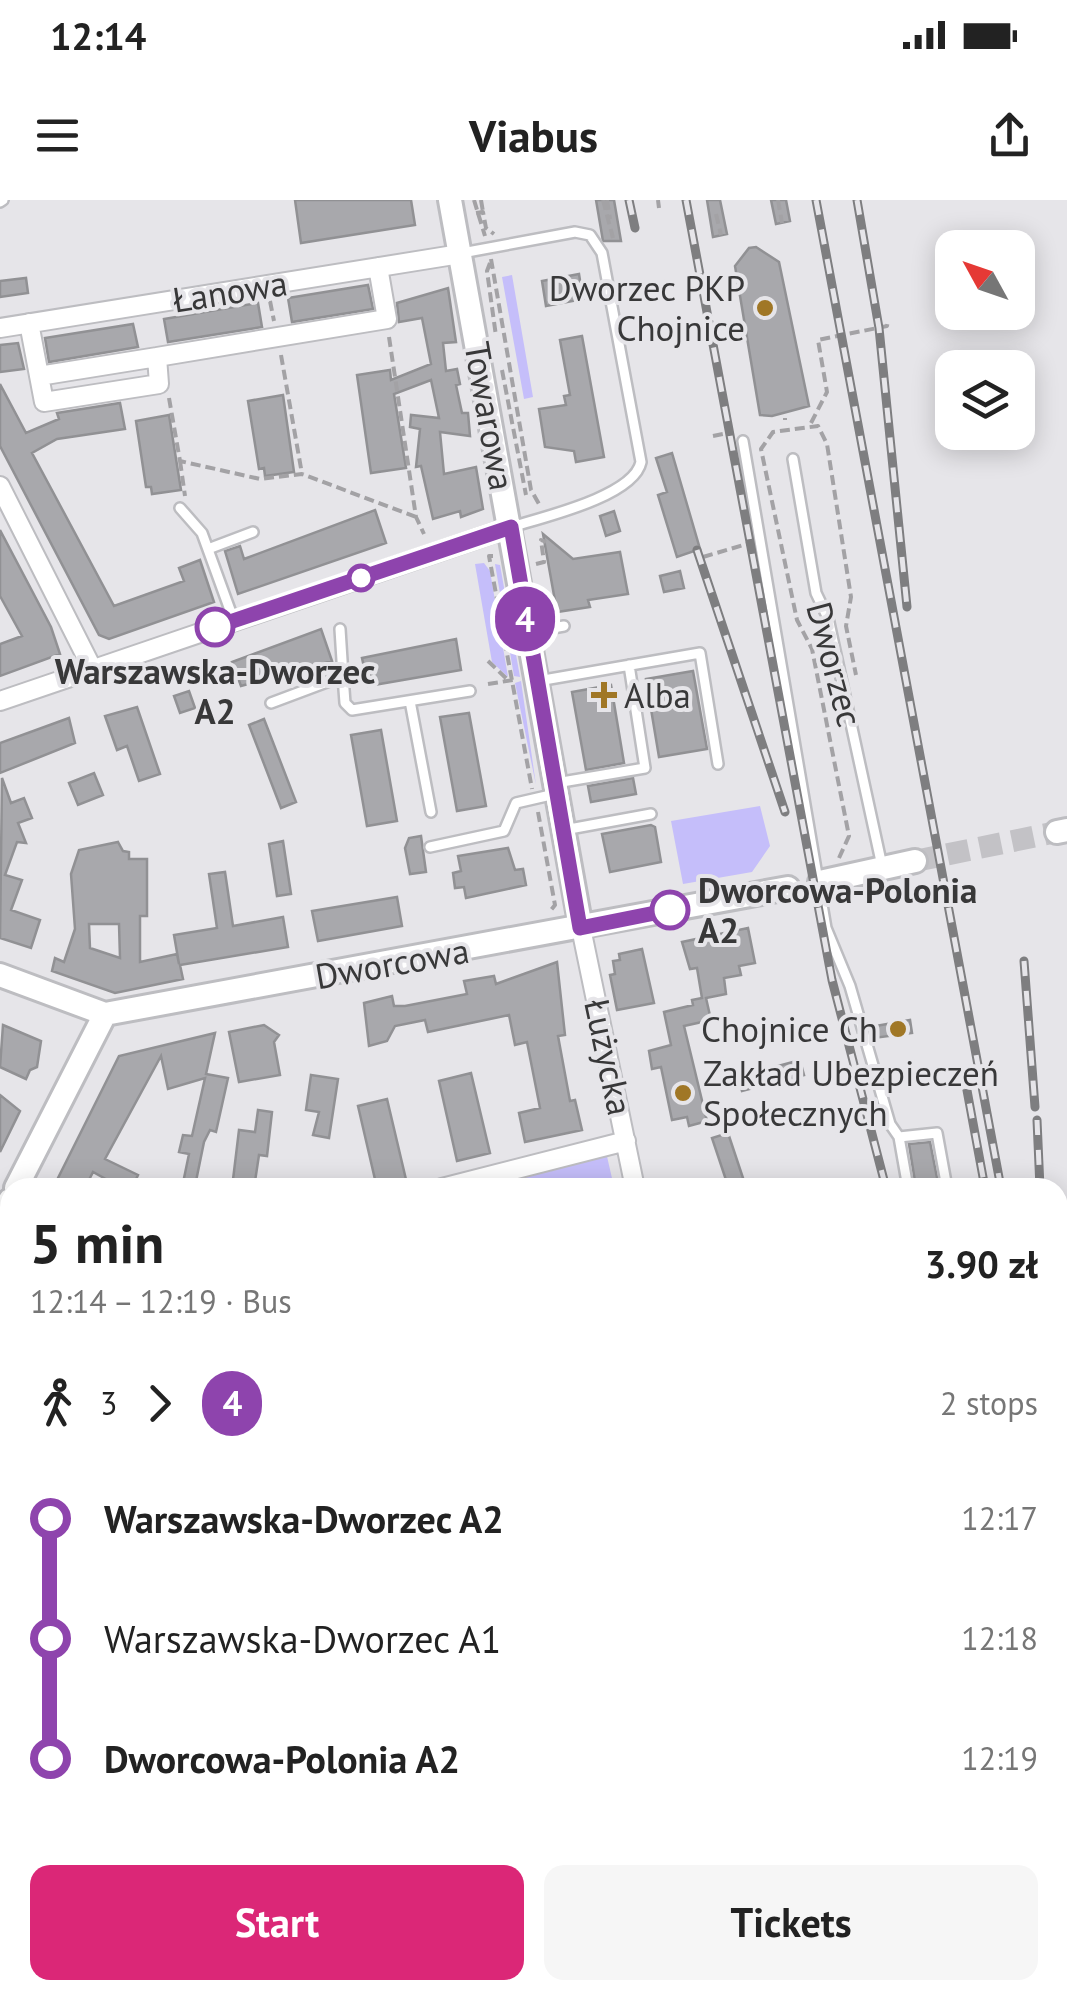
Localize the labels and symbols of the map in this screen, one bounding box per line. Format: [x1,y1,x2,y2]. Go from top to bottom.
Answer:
north arrow [935,230,1035,330]
street label: Łanowa [169,259,291,323]
place label: Dworzec PKP Chojnice [549,265,745,351]
marker: Dworzec PKP Chojnice [754,297,776,319]
street label: Towarowa [454,338,526,494]
unlabelled marker [348,565,374,591]
line badge: 4 [492,586,558,652]
street label: Dworzec [796,597,874,731]
marker: Warszawska-Dworzec A2 [196,608,234,646]
place label: Warszawska-Dworzec A2 [55,648,375,734]
place label: Alba [624,672,691,718]
marker: Alba [593,684,615,706]
place label: Dworcowa-Polonia A2 [698,867,977,953]
marker: Dworcowa-Polonia A2 [651,891,689,929]
street label: Dworcowa [312,927,472,999]
street label: Łużycka [574,995,644,1119]
place label: Chojnice Ch [701,1006,878,1052]
marker: Chojnice Ch [887,1018,909,1040]
place label: Zakład Ubezpieczeń Społecznych [703,1050,999,1136]
marker: Zakład Ubezpieczeń Społecznych [672,1082,694,1104]

